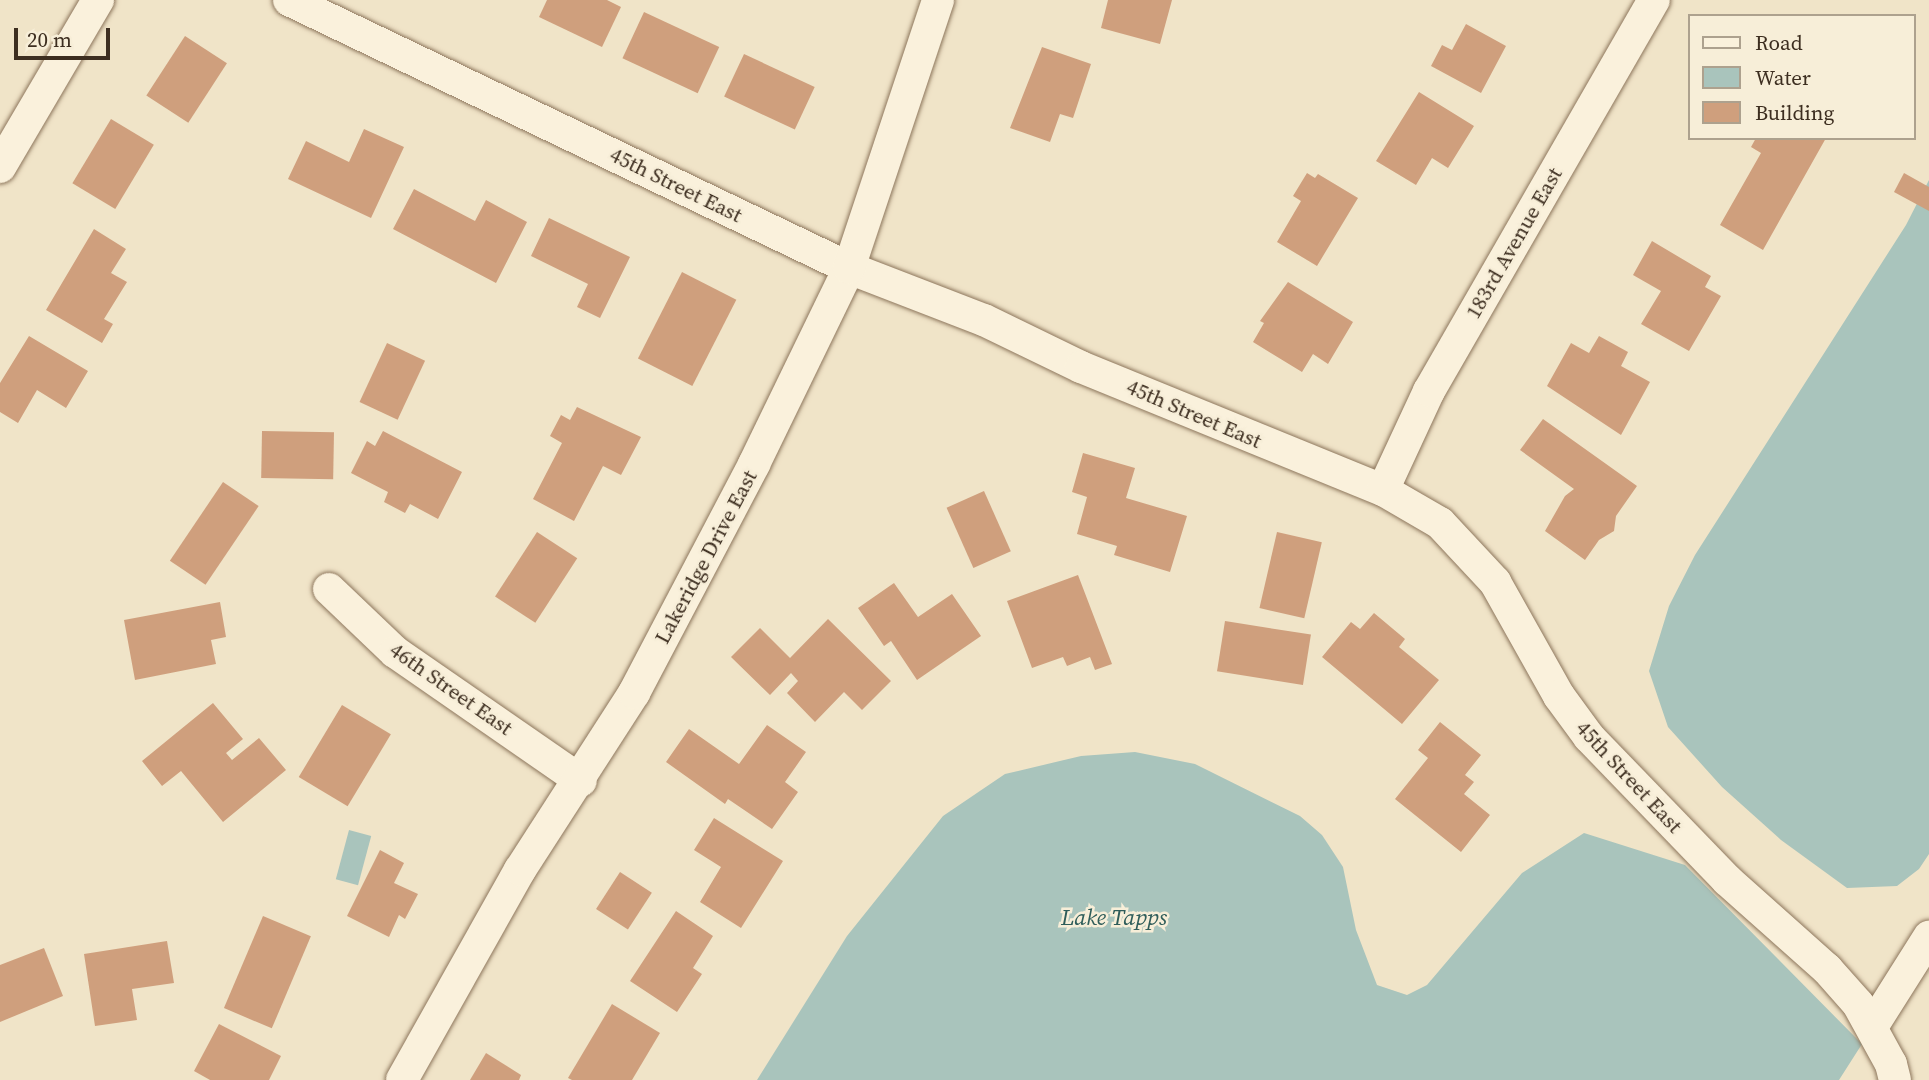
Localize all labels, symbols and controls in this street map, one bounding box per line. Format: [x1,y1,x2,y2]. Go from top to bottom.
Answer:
scale bar [18,14,114,58]
legend [1688,14,1915,140]
text: 20 m [27,25,72,54]
text: Road [1755,28,1803,57]
text: Water [1755,63,1811,92]
text: Building [1755,98,1834,127]
street label: 45th Street East [606,142,746,228]
street label: 183rd Avenue East [1461,163,1567,323]
street label: 45th Street East [1123,374,1265,454]
street label: Lakeridge Drive East [650,466,762,648]
street label: 46th Street East [385,637,517,741]
street label: 45th Street East [1571,716,1687,838]
water label: Lake Tapps [1061,903,1167,931]

